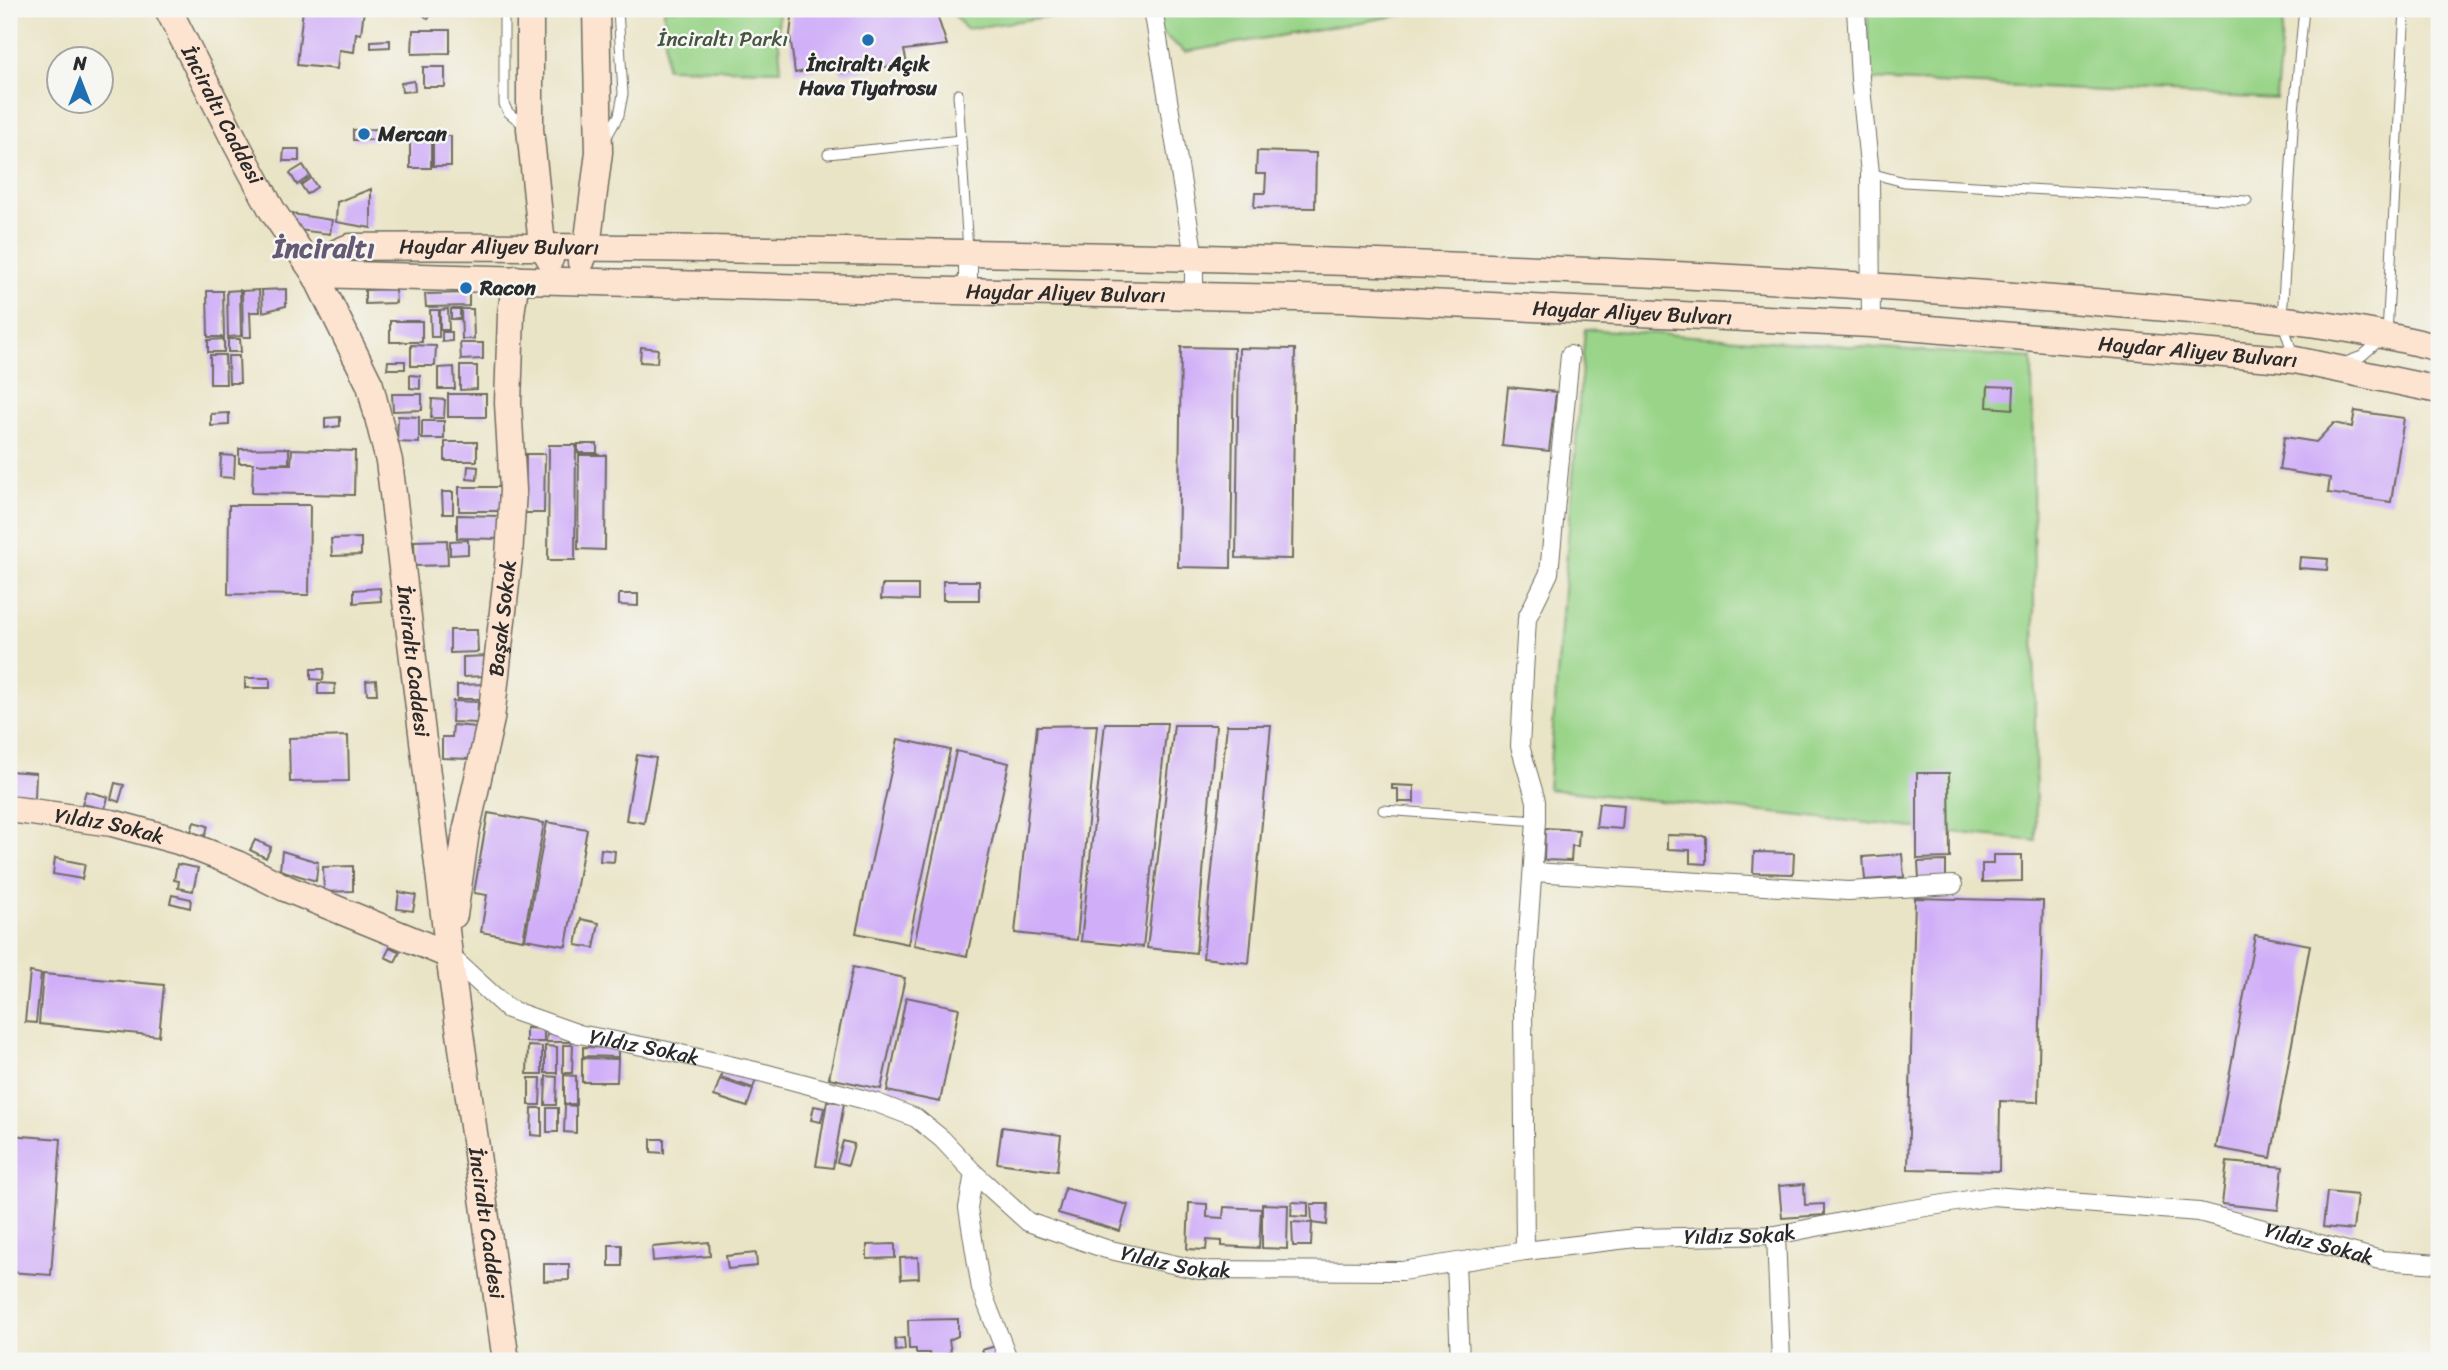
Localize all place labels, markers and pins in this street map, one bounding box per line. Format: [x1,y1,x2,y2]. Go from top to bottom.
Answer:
marker: İnciraltı Açık Hava Tiyatrosu [860,32,876,48]
place label: İnciraltı Açık Hava Tiyatrosu [798,45,938,107]
place label: Mercan [377,115,448,153]
marker: Mercan [356,126,372,142]
place label: Racon [479,269,536,307]
marker: Racon [458,280,474,296]

